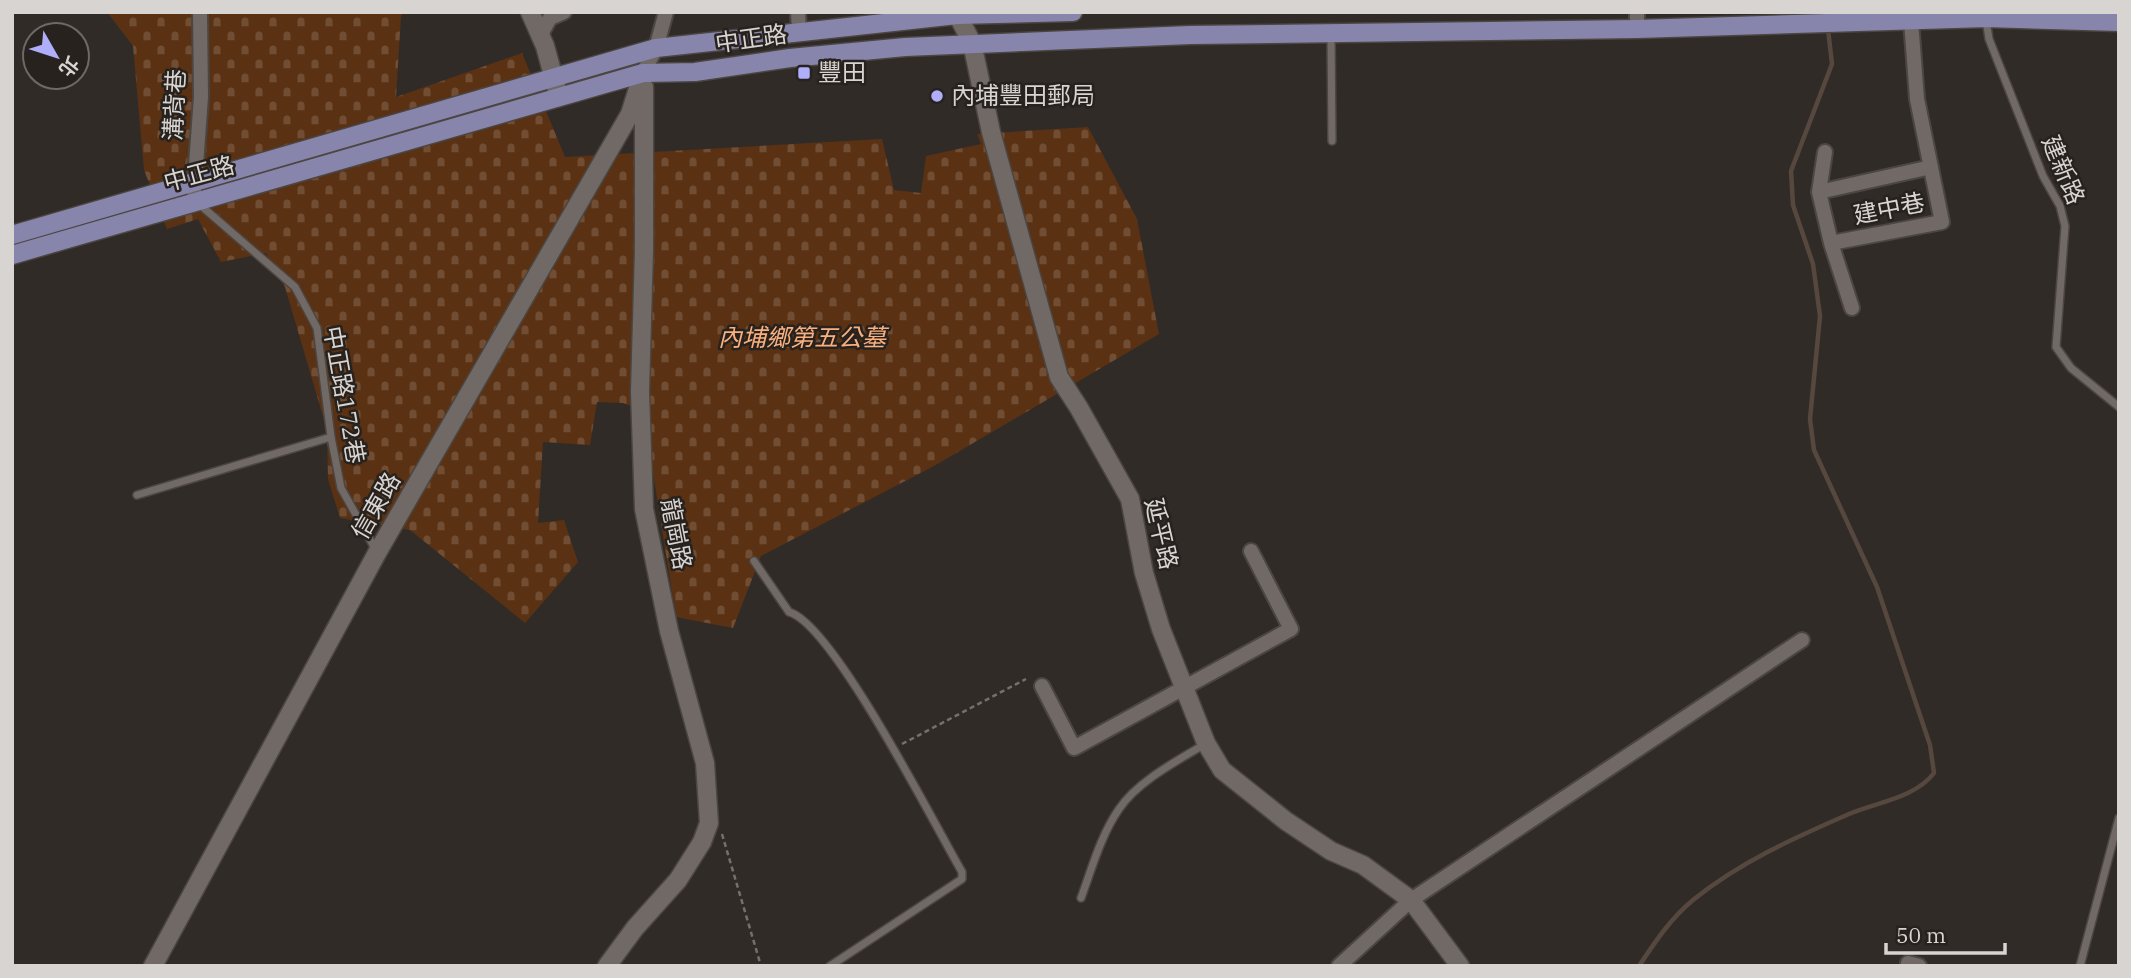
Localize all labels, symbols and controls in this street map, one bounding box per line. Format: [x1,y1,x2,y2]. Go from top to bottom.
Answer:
street label: 中正路 [713,17,789,59]
north arrow [21,21,91,91]
text: 北 [54,52,85,82]
place label: 豐田 [818,56,866,88]
marker: 豐田 [796,65,812,81]
street label: 溝背巷 [156,68,192,142]
place label: 內埔豐田郵局 [951,79,1095,111]
marker: 內埔豐田郵局 [929,88,945,104]
street label: 建新路 [2035,130,2093,209]
street label: 中正路 [160,148,238,198]
street label: 建中巷 [1850,185,1927,231]
park label: 內埔鄉第五公墓 [718,321,890,353]
street label: 中正路172巷 [317,324,373,466]
street label: 信東路 [343,466,407,545]
street label: 龍崗路 [654,495,700,572]
street label: 延平路 [1138,495,1186,572]
scale bar [1886,912,2005,956]
text: 50 m [1896,921,1946,949]

